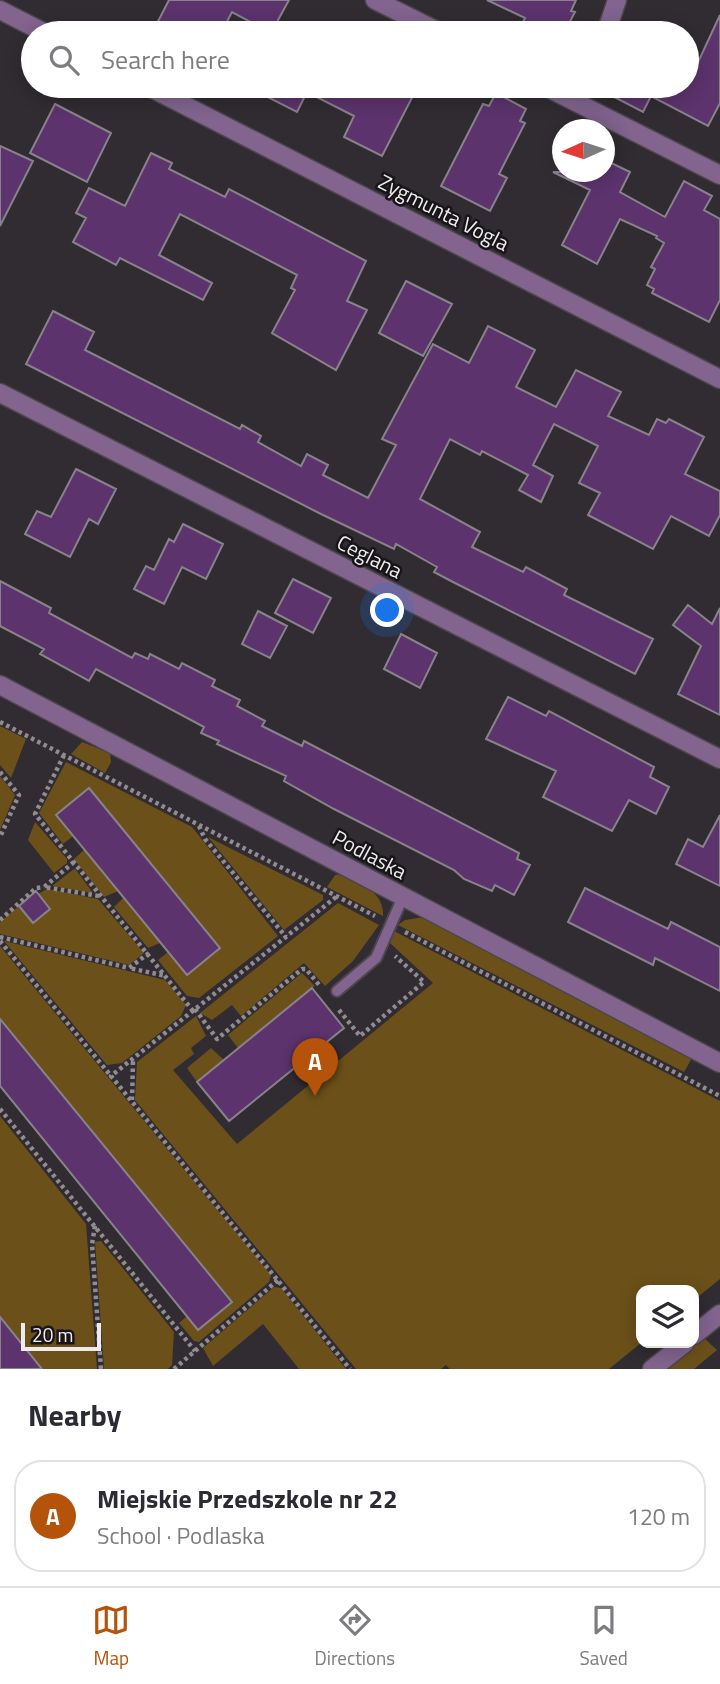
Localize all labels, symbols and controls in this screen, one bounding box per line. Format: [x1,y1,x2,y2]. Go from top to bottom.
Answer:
search box [21,21,699,98]
text: Search here [101,40,230,79]
icon: search [45,41,83,79]
north arrow [552,119,615,182]
street label: Zygmunta Vogla [373,165,515,259]
street label: Ceglana [332,526,409,586]
your location [370,593,404,627]
street label: Podlaska [327,821,413,887]
pin: A [292,1038,338,1096]
map controls [636,1285,699,1348]
button: layers [636,1285,699,1348]
scale bar [21,1320,102,1352]
text: 20 m [32,1320,73,1349]
text: Nearby [28,1392,121,1438]
text: Miejskie Przedszkole nr 22 [97,1479,398,1518]
text: A [46,1499,60,1534]
text: 120 m [627,1499,690,1534]
text: School · Podlaska [97,1518,264,1553]
tab: Map [92,1601,130,1672]
tab: Directions [315,1601,395,1672]
tab: Saved [579,1601,628,1672]

